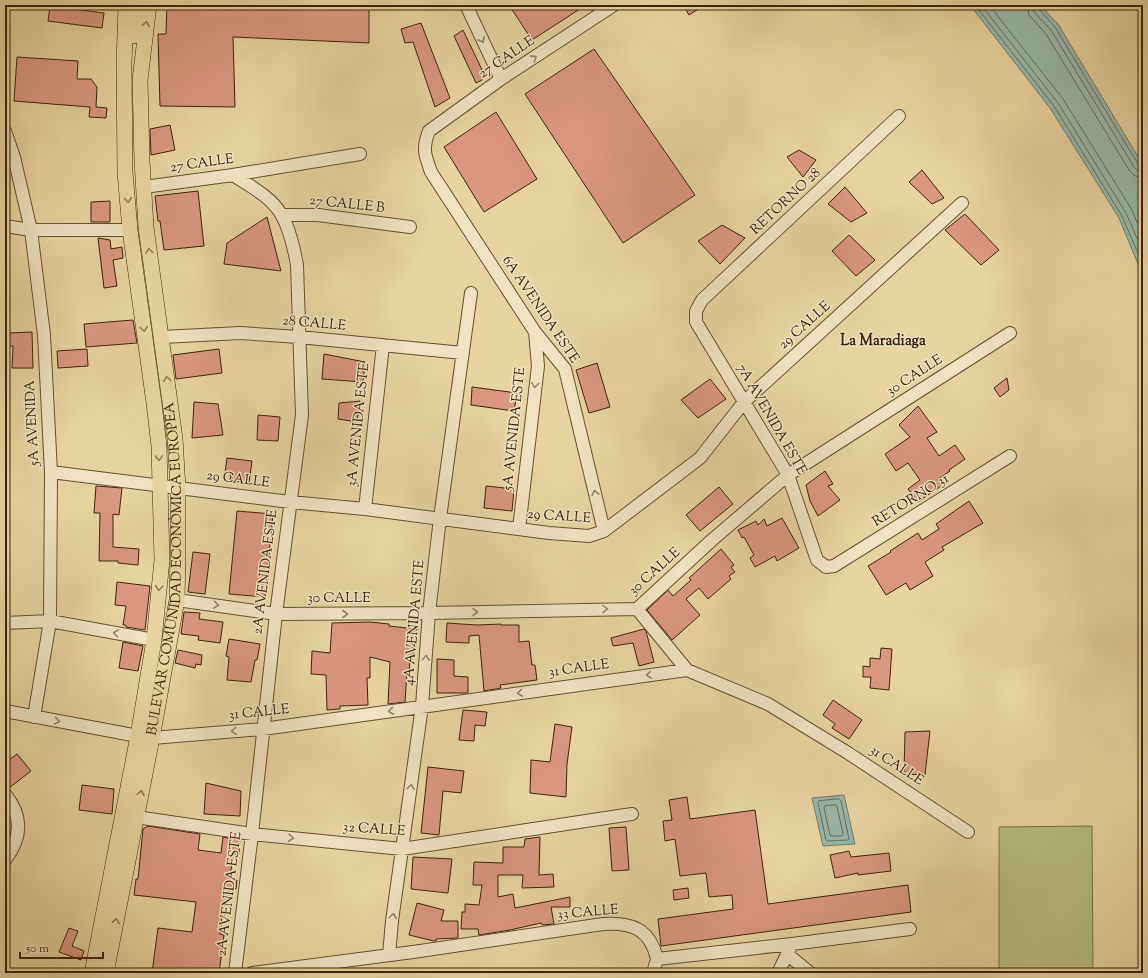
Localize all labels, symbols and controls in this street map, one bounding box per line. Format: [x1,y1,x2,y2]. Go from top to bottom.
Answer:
one-way arrow [142,21,150,27]
street label: 27 CALLE [475,32,540,84]
one-way arrow [478,36,485,43]
one-way arrow [530,55,537,63]
street label: 27 CALLE [169,150,236,178]
street label: RETORNO 28 [746,164,826,240]
street label: 27 CALLE B [308,191,386,219]
one-way arrow [123,197,132,203]
one-way arrow [145,248,154,254]
street label: 6A AVENIDA ESTE [497,252,584,368]
street label: 29 CALLE [775,297,836,355]
street label: 28 CALLE [281,311,347,337]
one-way arrow [139,326,148,332]
district label: La Maradiaga [840,331,926,352]
street label: 30 CALLE [883,350,947,402]
street label: 3A AVENIDA ESTE [343,361,376,488]
street label: 7A AVENIDA ESTE [731,361,811,480]
street label: 5A AVENIDA ESTE [498,366,531,493]
one-way arrow [163,376,172,382]
street label: 5A AVENIDA [21,379,45,467]
one-way arrow [531,382,540,388]
street label: BULEVAR COMUNIDAD ECONÓMICA EUROPEA [143,400,188,737]
one-way arrow [155,455,163,461]
street label: 29 CALLE [205,466,271,494]
street label: RETORNO 31 [869,469,953,532]
one-way arrow [591,490,600,497]
street label: 29 CALLE [527,505,592,529]
street label: 2A AVENIDA ESTE [248,508,284,636]
street label: 30 CALLE [625,543,686,601]
street label: 4A AVENIDA ESTE [400,559,431,687]
one-way arrow [155,585,164,591]
street label: 30 CALLE [307,589,371,609]
one-way arrow [212,600,219,609]
one-way arrow [602,605,608,613]
one-way arrow [472,608,478,616]
one-way arrow [342,610,348,618]
one-way arrow [113,629,119,637]
one-way arrow [421,655,430,661]
street label: 31 CALLE [548,655,611,683]
one-way arrow [645,670,652,679]
one-way arrow [517,688,523,697]
street label: 31 CALLE [228,700,291,726]
one-way arrow [388,706,394,715]
one-way arrow [54,716,60,725]
one-way arrow [231,727,237,736]
street label: 31 CALLE [865,741,927,791]
one-way arrow [406,784,415,790]
one-way arrow [136,790,145,796]
street label: 32 CALLE [342,818,406,842]
street label: 2A AVENIDA ESTE [212,830,248,958]
one-way arrow [288,833,294,842]
street label: 33 CALLE [556,900,620,926]
one-way arrow [388,913,397,919]
one-way arrow [112,918,120,924]
scale bar [20,934,103,960]
text: 50 m [25,940,49,958]

